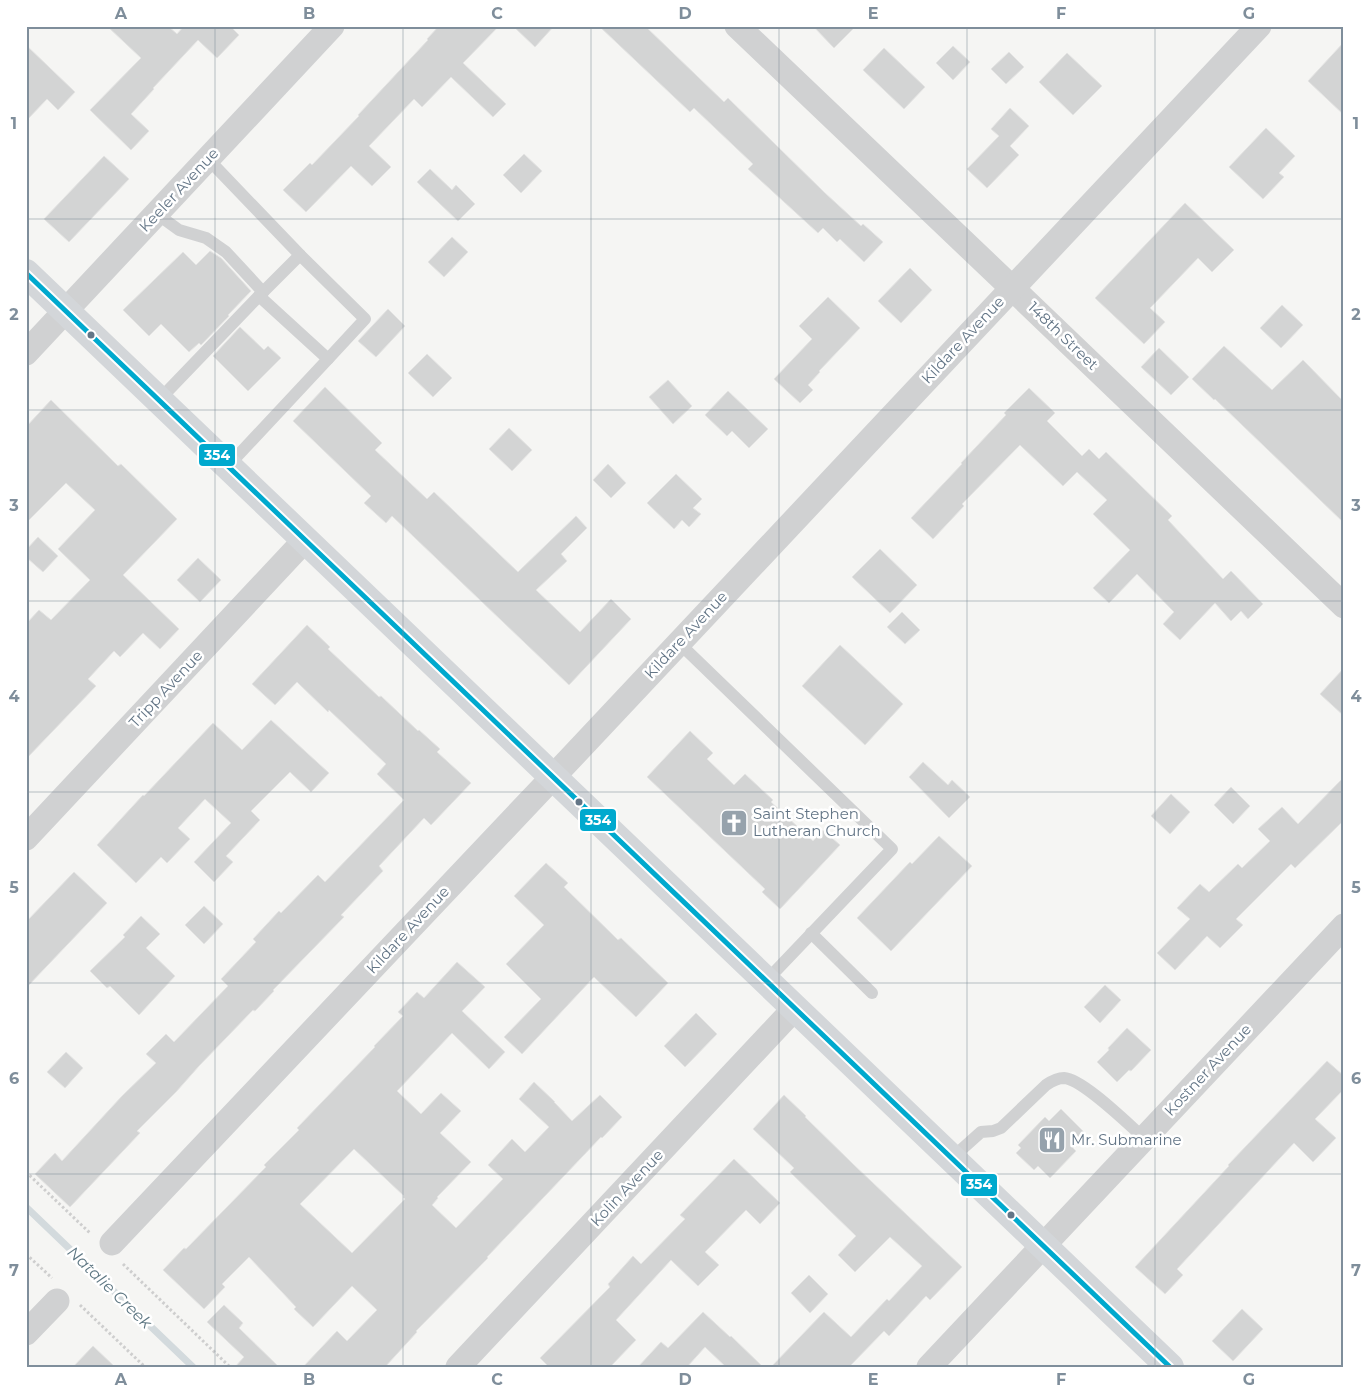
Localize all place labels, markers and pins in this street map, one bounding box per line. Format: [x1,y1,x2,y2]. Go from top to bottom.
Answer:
unlabelled marker [86,330,96,340]
unlabelled marker [574,797,584,807]
place label: Saint Stephen Lutheran Church [753,804,881,840]
church icon: Saint Stephen Lutheran Church [719,808,749,838]
restaurant icon: Mr. Submarine [1037,1125,1067,1155]
place label: Mr. Submarine [1071,1130,1182,1149]
unlabelled marker [1006,1210,1016,1220]

